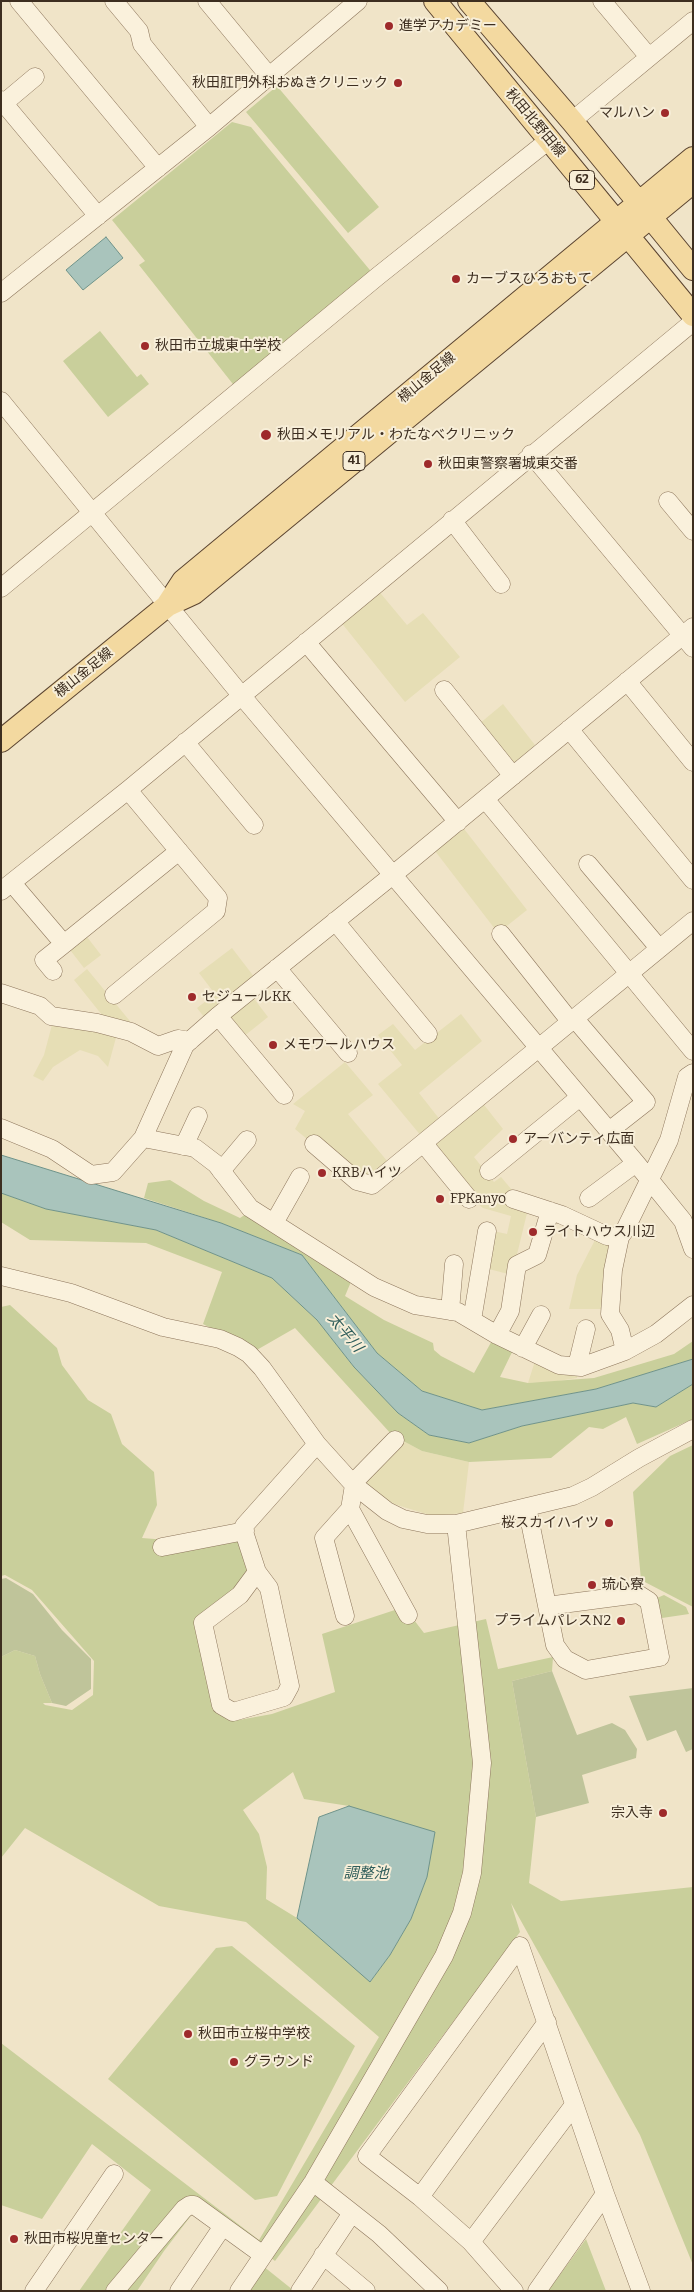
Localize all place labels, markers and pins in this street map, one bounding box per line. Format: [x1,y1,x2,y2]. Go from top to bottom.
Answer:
place label: 進学アカデミー [399,18,497,34]
marker: 進学アカデミー [383,20,395,32]
place label: 秋田肛門外科おぬきクリニック [192,75,388,91]
marker: 秋田肛門外科おぬきクリニック [392,77,404,89]
place label: マルハン [599,105,655,121]
marker: マルハン [659,107,671,119]
place label: カーブスひろおもて [466,271,592,287]
marker: カーブスひろおもて [450,273,462,285]
place label: 秋田市立城東中学校 [155,338,281,354]
marker: 秋田市立城東中学校 [139,340,151,352]
place label: 秋田メモリアル・わたなべクリニック [277,427,515,443]
marker: 秋田メモリアル・わたなべクリニック [259,428,273,442]
place label: 秋田東警察署城東交番 [438,456,578,472]
marker: 秋田東警察署城東交番 [422,458,434,470]
place label: セジュールKK [202,989,291,1005]
marker: セジュールKK [186,991,198,1003]
place label: メモワールハウス [283,1037,395,1053]
marker: メモワールハウス [267,1039,279,1051]
place label: アーバンティ広面 [523,1131,634,1147]
marker: アーバンティ広面 [507,1133,519,1145]
place label: KRBハイツ [332,1165,402,1181]
marker: KRBハイツ [316,1167,328,1179]
place label: FPKanyo [450,1191,506,1207]
marker: FPKanyo [434,1193,446,1205]
place label: ライトハウス川辺 [543,1224,655,1240]
marker: ライトハウス川辺 [527,1226,539,1238]
place label: 桜スカイハイツ [501,1515,599,1531]
marker: 桜スカイハイツ [603,1517,615,1529]
place label: 琉心寮 [602,1577,644,1593]
marker: 琉心寮 [586,1579,598,1591]
place label: プライムパレスN2 [494,1613,611,1629]
marker: プライムパレスN2 [615,1615,627,1627]
place label: 宗入寺 [611,1805,653,1821]
marker: 宗入寺 [657,1807,669,1819]
place label: 秋田市立桜中学校 [198,2026,310,2042]
marker: 秋田市立桜中学校 [182,2028,194,2040]
place label: グラウンド [244,2054,314,2070]
marker: グラウンド [228,2056,240,2068]
place label: 秋田市桜児童センター [24,2231,164,2247]
marker: 秋田市桜児童センター [8,2233,20,2245]

